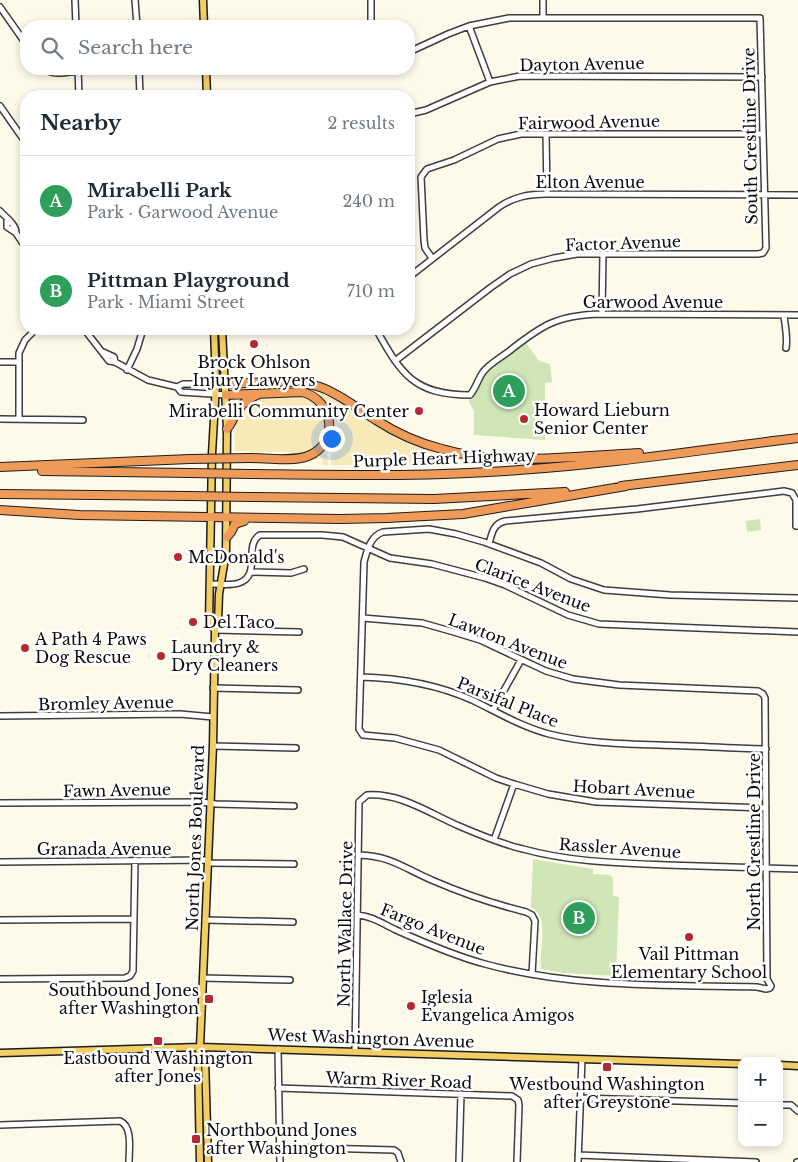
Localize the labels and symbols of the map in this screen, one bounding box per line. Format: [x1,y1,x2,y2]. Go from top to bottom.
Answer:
street label: South Crestline Drive [738,47,762,225]
street label: Dayton Avenue [519,53,645,75]
street label: Fairwood Avenue [518,111,660,133]
street label: Elton Avenue [535,172,645,192]
street label: Factor Avenue [565,231,681,255]
street label: Garwood Avenue [583,292,723,312]
marker: Brock Ohlson Injury Lawyers [248,338,260,350]
place label: Brock Ohlson Injury Lawyers [193,352,315,390]
pin: A [493,372,525,410]
place label: Howard Lieburn Senior Center [534,400,670,438]
place label: Mirabelli Community Center [168,401,409,421]
marker: Mirabelli Community Center [413,405,425,417]
marker: Howard Lieburn Senior Center [518,413,530,425]
your location [319,426,345,452]
street label: Purple Heart Highway [352,445,536,471]
place label: McDonald's [188,547,285,567]
marker: McDonald's [172,551,184,563]
street label: Clarice Avenue [472,554,594,616]
street label: Lawton Avenue [445,609,571,673]
place label: Del Taco [203,612,275,632]
marker: Del Taco [187,616,199,628]
place label: A Path 4 Paws Dog Rescue [34,629,147,667]
place label: Laundry & Dry Cleaners [171,637,278,675]
marker: A Path 4 Paws Dog Rescue [19,642,31,654]
marker: Laundry & Dry Cleaners [155,650,167,662]
street label: Parsifal Place [454,672,562,732]
street label: Bromley Avenue [38,692,174,714]
street label: North Jones Boulevard [182,744,208,932]
street label: North Crestline Drive [744,753,764,931]
street label: Hobart Avenue [572,776,696,802]
street label: Fawn Avenue [63,779,171,801]
street label: Rassler Avenue [558,834,682,862]
street label: Granada Avenue [37,839,171,859]
street label: North Wallace Drive [334,841,356,1007]
street label: Fargo Avenue [378,899,488,959]
pin: B [563,899,595,937]
marker: Vail Pittman Elementary School [683,931,695,943]
place label: Vail Pittman Elementary School [611,944,767,982]
place label: Southbound Jones after Washington [49,980,199,1018]
place label: Iglesia Evangelica Amigos [421,987,575,1025]
marker: Southbound Jones after Washington [203,993,215,1005]
marker: Iglesia Evangelica Amigos [405,1000,417,1012]
street label: West Washington Avenue [266,1024,475,1052]
marker: Eastbound Washington after Jones [152,1035,164,1047]
place label: Eastbound Washington after Jones [63,1048,253,1086]
marker: Westbound Washington after Greystone [601,1061,613,1073]
street label: Warm River Road [324,1067,473,1093]
place label: Westbound Washington after Greystone [508,1074,705,1112]
place label: Northbound Jones after Washington [206,1120,357,1158]
marker: Northbound Jones after Washington [190,1133,202,1145]

